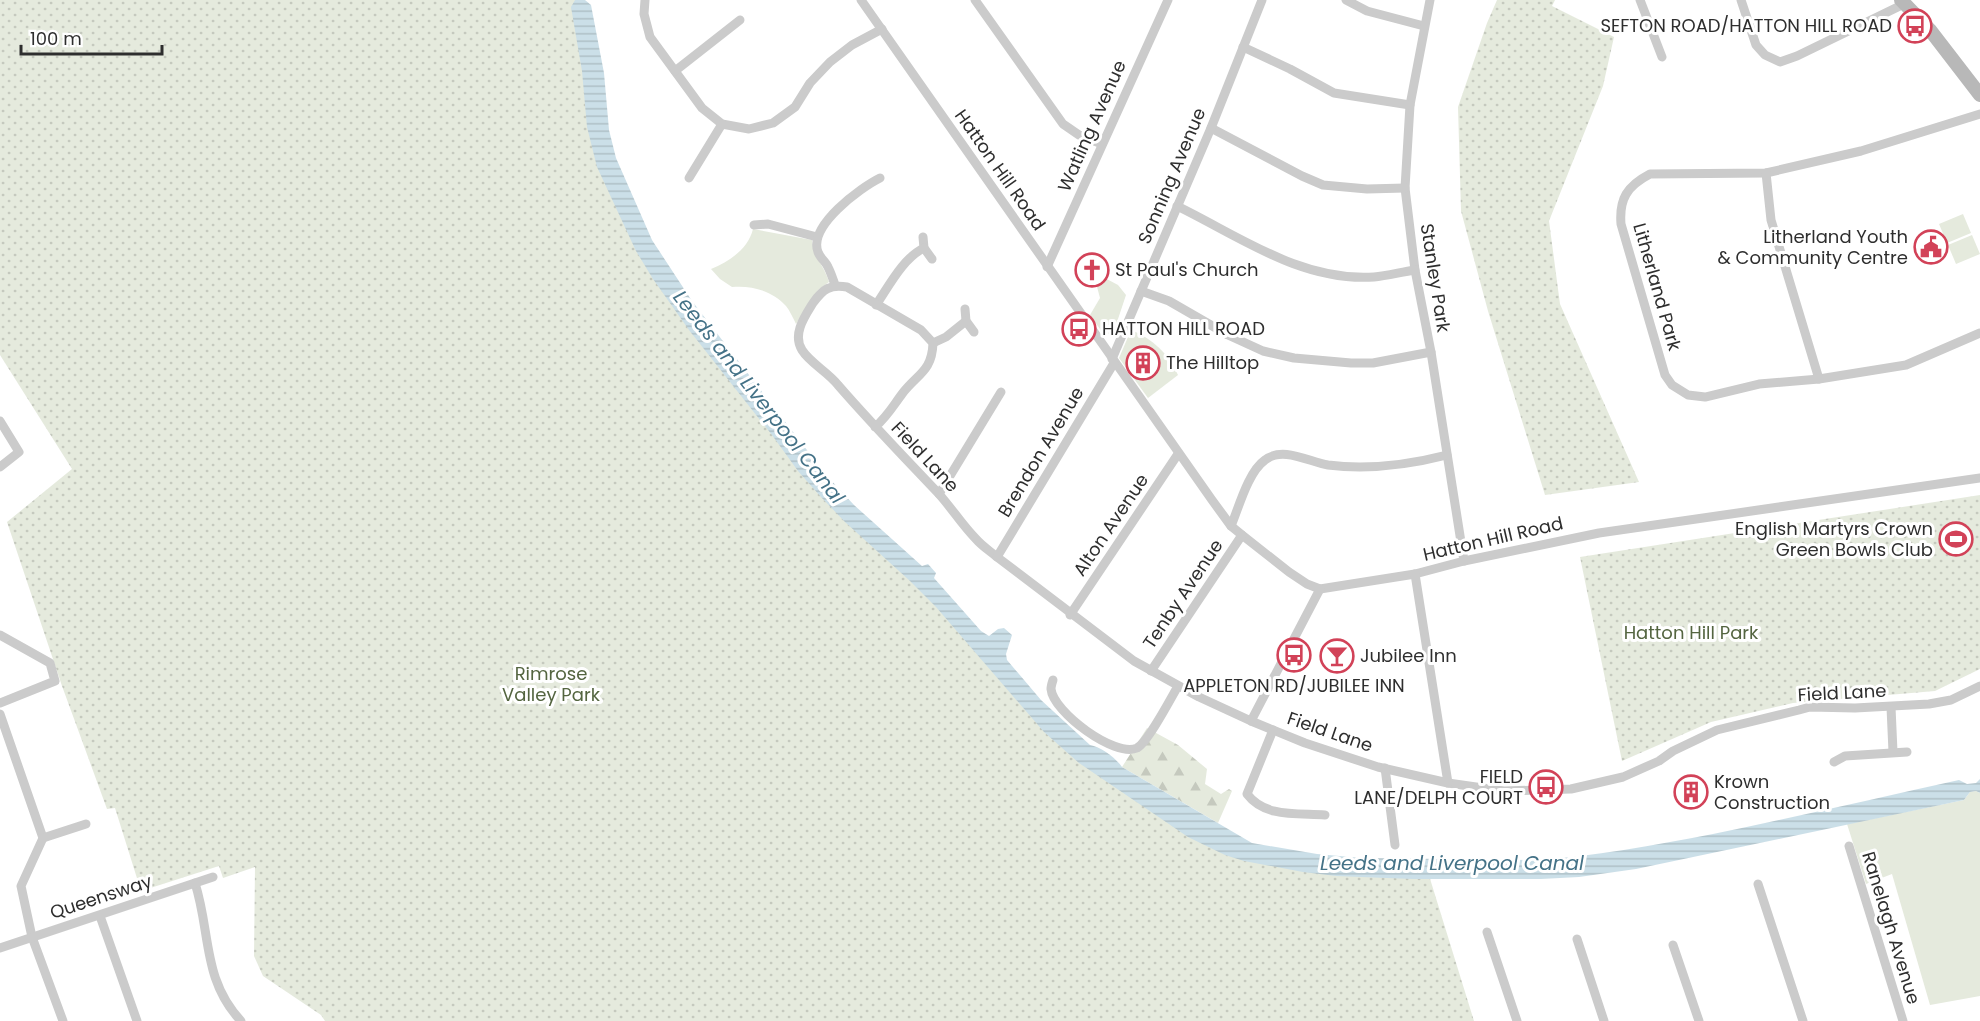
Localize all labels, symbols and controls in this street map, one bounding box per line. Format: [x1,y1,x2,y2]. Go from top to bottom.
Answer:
bus stop icon: SEFTON ROAD/HATTON HILL ROAD [1897,8,1933,44]
place label: SEFTON ROAD/HATTON HILL ROAD [1600,13,1892,38]
scale bar [21,18,162,56]
text: 100 m [30,26,82,51]
street label: Watling Avenue [1051,56,1132,195]
street label: Hatton Hill Road [949,104,1052,235]
street label: Sonning Avenue [1132,104,1211,248]
street label: Litherland Park [1627,220,1688,354]
street label: Stanley Park [1415,222,1457,335]
place label: Litherland Youth & Community Centre [1717,224,1908,270]
public building icon: Litherland Youth & Community Centre [1913,229,1949,265]
church icon: St Paul's Church [1074,252,1110,288]
place label: St Paul's Church [1115,257,1259,282]
water label: Leeds and Liverpool Canal [667,284,851,510]
bus stop icon: HATTON HILL ROAD [1061,311,1097,347]
place label: HATTON HILL ROAD [1102,316,1265,341]
building icon: The Hilltop [1125,345,1161,381]
place label: The Hilltop [1166,350,1259,375]
street label: Brendon Avenue [992,382,1089,522]
street label: Field Lane [886,416,965,498]
street label: Alton Avenue [1067,469,1154,581]
street label: Hatton Hill Road [1420,510,1565,567]
place label: English Martyrs Crown Green Bowls Club [1735,516,1933,562]
sports icon: English Martyrs Crown Green Bowls Club [1938,521,1974,557]
street label: Tenby Avenue [1137,534,1228,653]
park label: Hatton Hill Park [1624,620,1759,645]
bus stop icon: APPLETON RD/JUBILEE INN [1276,637,1312,673]
bar icon: Jubilee Inn [1319,638,1355,674]
place label: Jubilee Inn [1360,643,1457,668]
park label: Rimrose Valley Park [502,661,601,707]
place label: APPLETON RD/JUBILEE INN [1183,673,1405,698]
street label: Field Lane [1797,678,1887,707]
street label: Field Lane [1284,705,1376,758]
place label: FIELD LANE/DELPH COURT [1354,764,1523,810]
bus stop icon: FIELD LANE/DELPH COURT [1528,769,1564,805]
place label: Krown Construction [1714,769,1830,815]
building icon: Krown Construction [1673,774,1709,810]
street label: Ranelagh Avenue [1856,848,1927,1007]
water label: Leeds and Liverpool Canal [1320,849,1584,877]
street label: Queensway [47,868,155,925]

